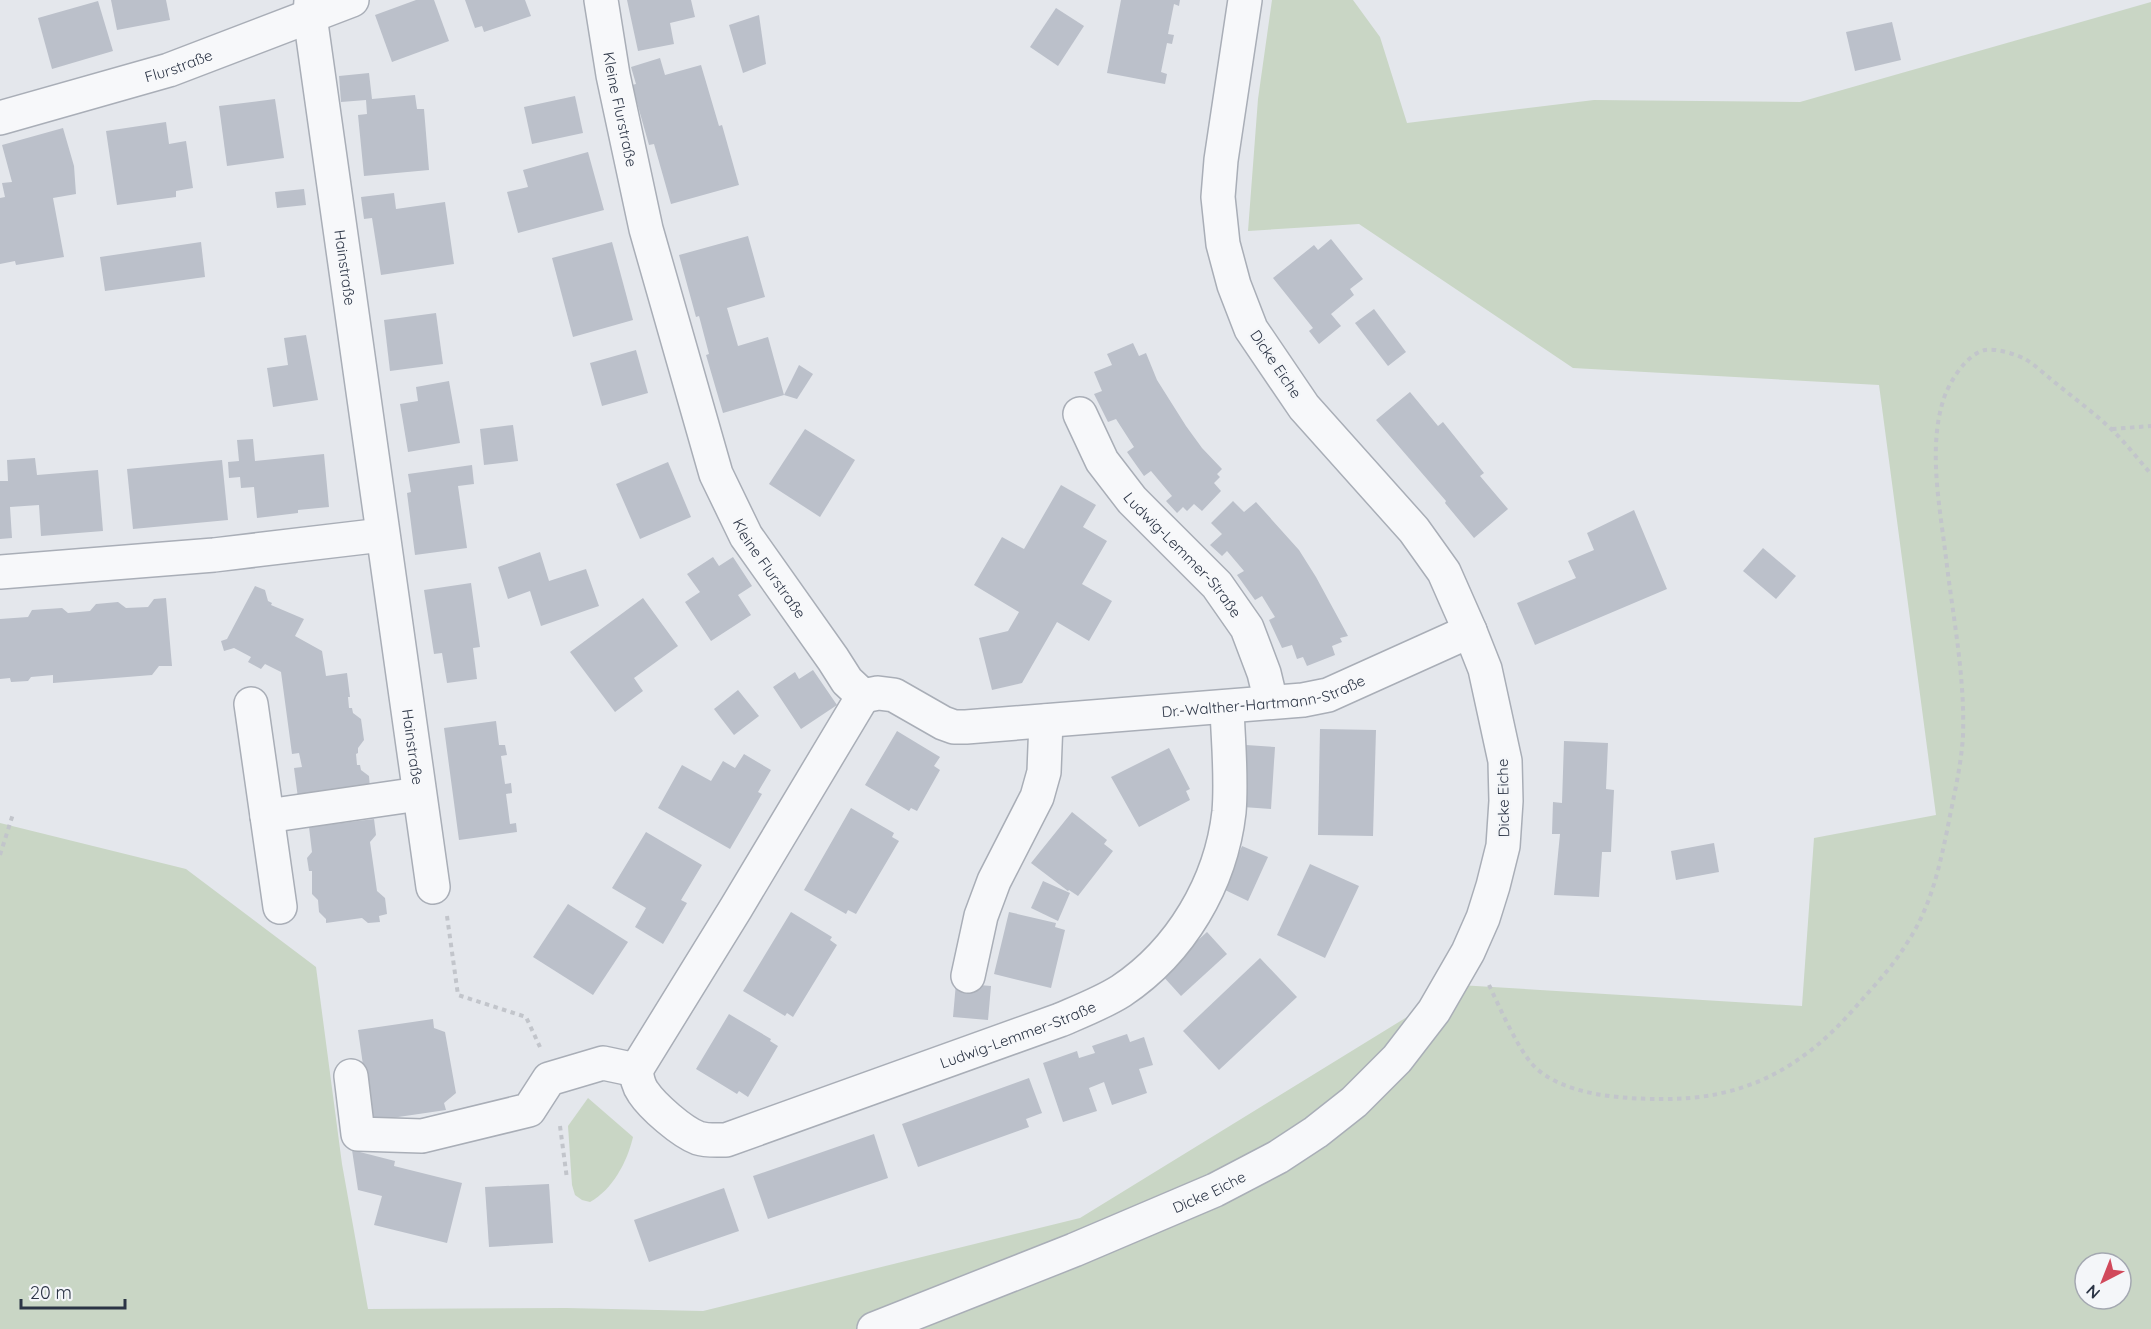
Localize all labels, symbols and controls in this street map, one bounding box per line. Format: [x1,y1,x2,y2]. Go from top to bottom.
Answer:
street label: Flurstraße [142,45,215,86]
street label: Kleine Flurstraße [600,50,642,168]
street label: Hainstraße [331,228,360,307]
street label: Dicke Eiche [1246,326,1306,402]
street label: Ludwig-Lemmer-Straße [1120,488,1246,621]
street label: Kleine Flurstraße [729,515,811,622]
street label: Dr.-Walther-Hartmann-Straße [1161,670,1368,721]
street label: Hainstraße [398,708,428,786]
street label: Dicke Eiche [1493,759,1513,837]
street label: Ludwig-Lemmer-Straße [937,996,1099,1072]
street label: Dicke Eiche [1169,1166,1249,1217]
north arrow [2073,1251,2133,1311]
scale bar [21,1272,124,1310]
text: 20 m [30,1281,72,1304]
text: N [2082,1281,2104,1304]

